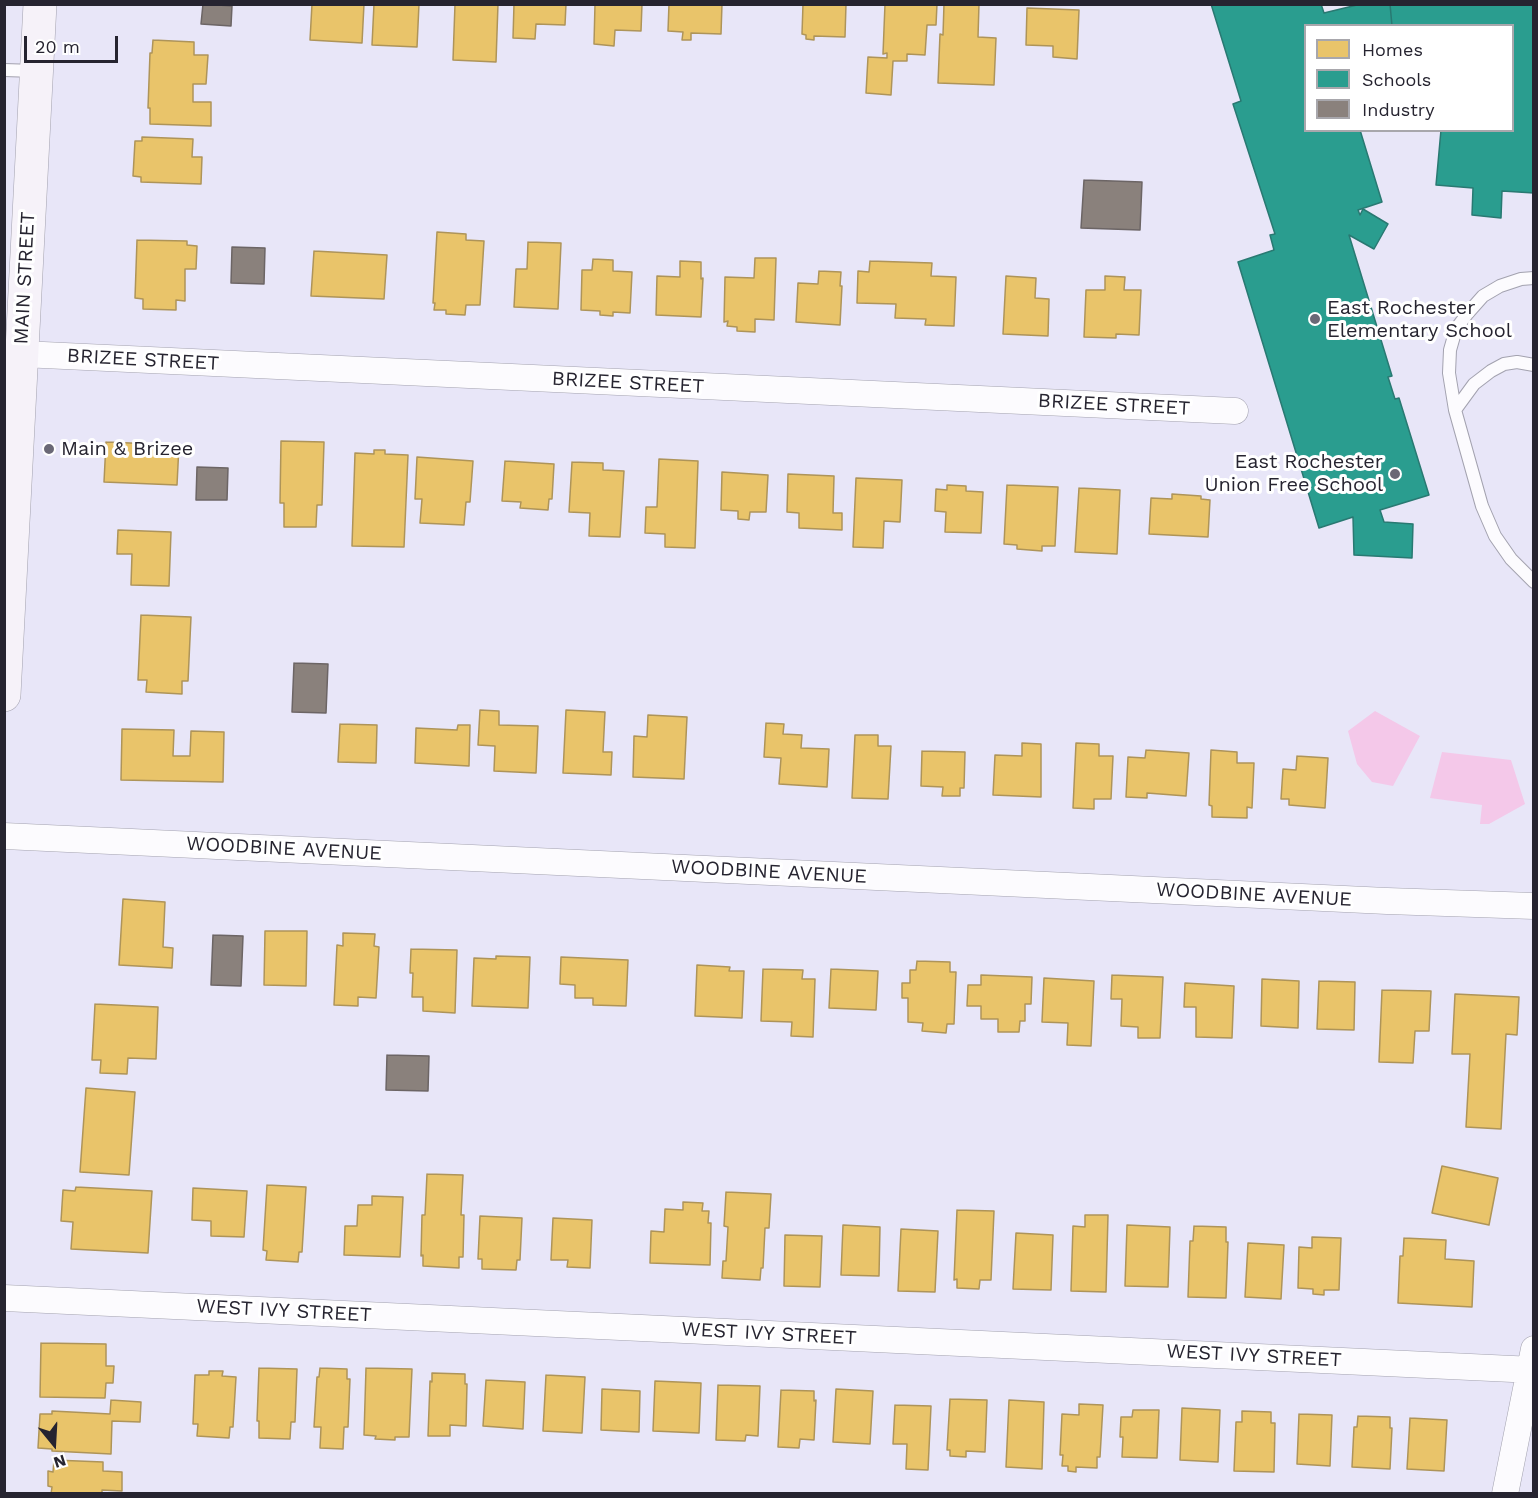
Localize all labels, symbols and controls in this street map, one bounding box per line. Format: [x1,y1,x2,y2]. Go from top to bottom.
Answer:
scale bar [27,24,122,62]
legend [1304,24,1514,132]
text: 20 m [35,36,80,57]
text: Homes [1362,39,1423,60]
text: Schools [1362,69,1431,90]
text: Industry [1362,99,1434,120]
street label: MAIN STREET [10,211,40,345]
place label: East Rochester Elementary School [1327,296,1512,343]
marker: East Rochester Elementary School [1308,312,1322,326]
street label: BRIZEE STREET [66,344,220,376]
street label: BRIZEE STREET [551,367,705,399]
street label: BRIZEE STREET [1037,389,1191,421]
place label: Main & Brizee [61,437,193,461]
marker: Main & Brizee [42,442,56,456]
place label: East Rochester Union Free School [1204,450,1383,497]
marker: East Rochester Union Free School [1388,467,1402,481]
street label: WOODBINE AVENUE [186,832,382,866]
street label: WOODBINE AVENUE [671,855,867,889]
street label: WOODBINE AVENUE [1156,878,1352,912]
street label: WEST IVY STREET [196,1294,372,1328]
street label: WEST IVY STREET [681,1317,857,1351]
street label: WEST IVY STREET [1166,1339,1342,1373]
north arrow [24,1414,84,1474]
text: N [51,1451,68,1472]

